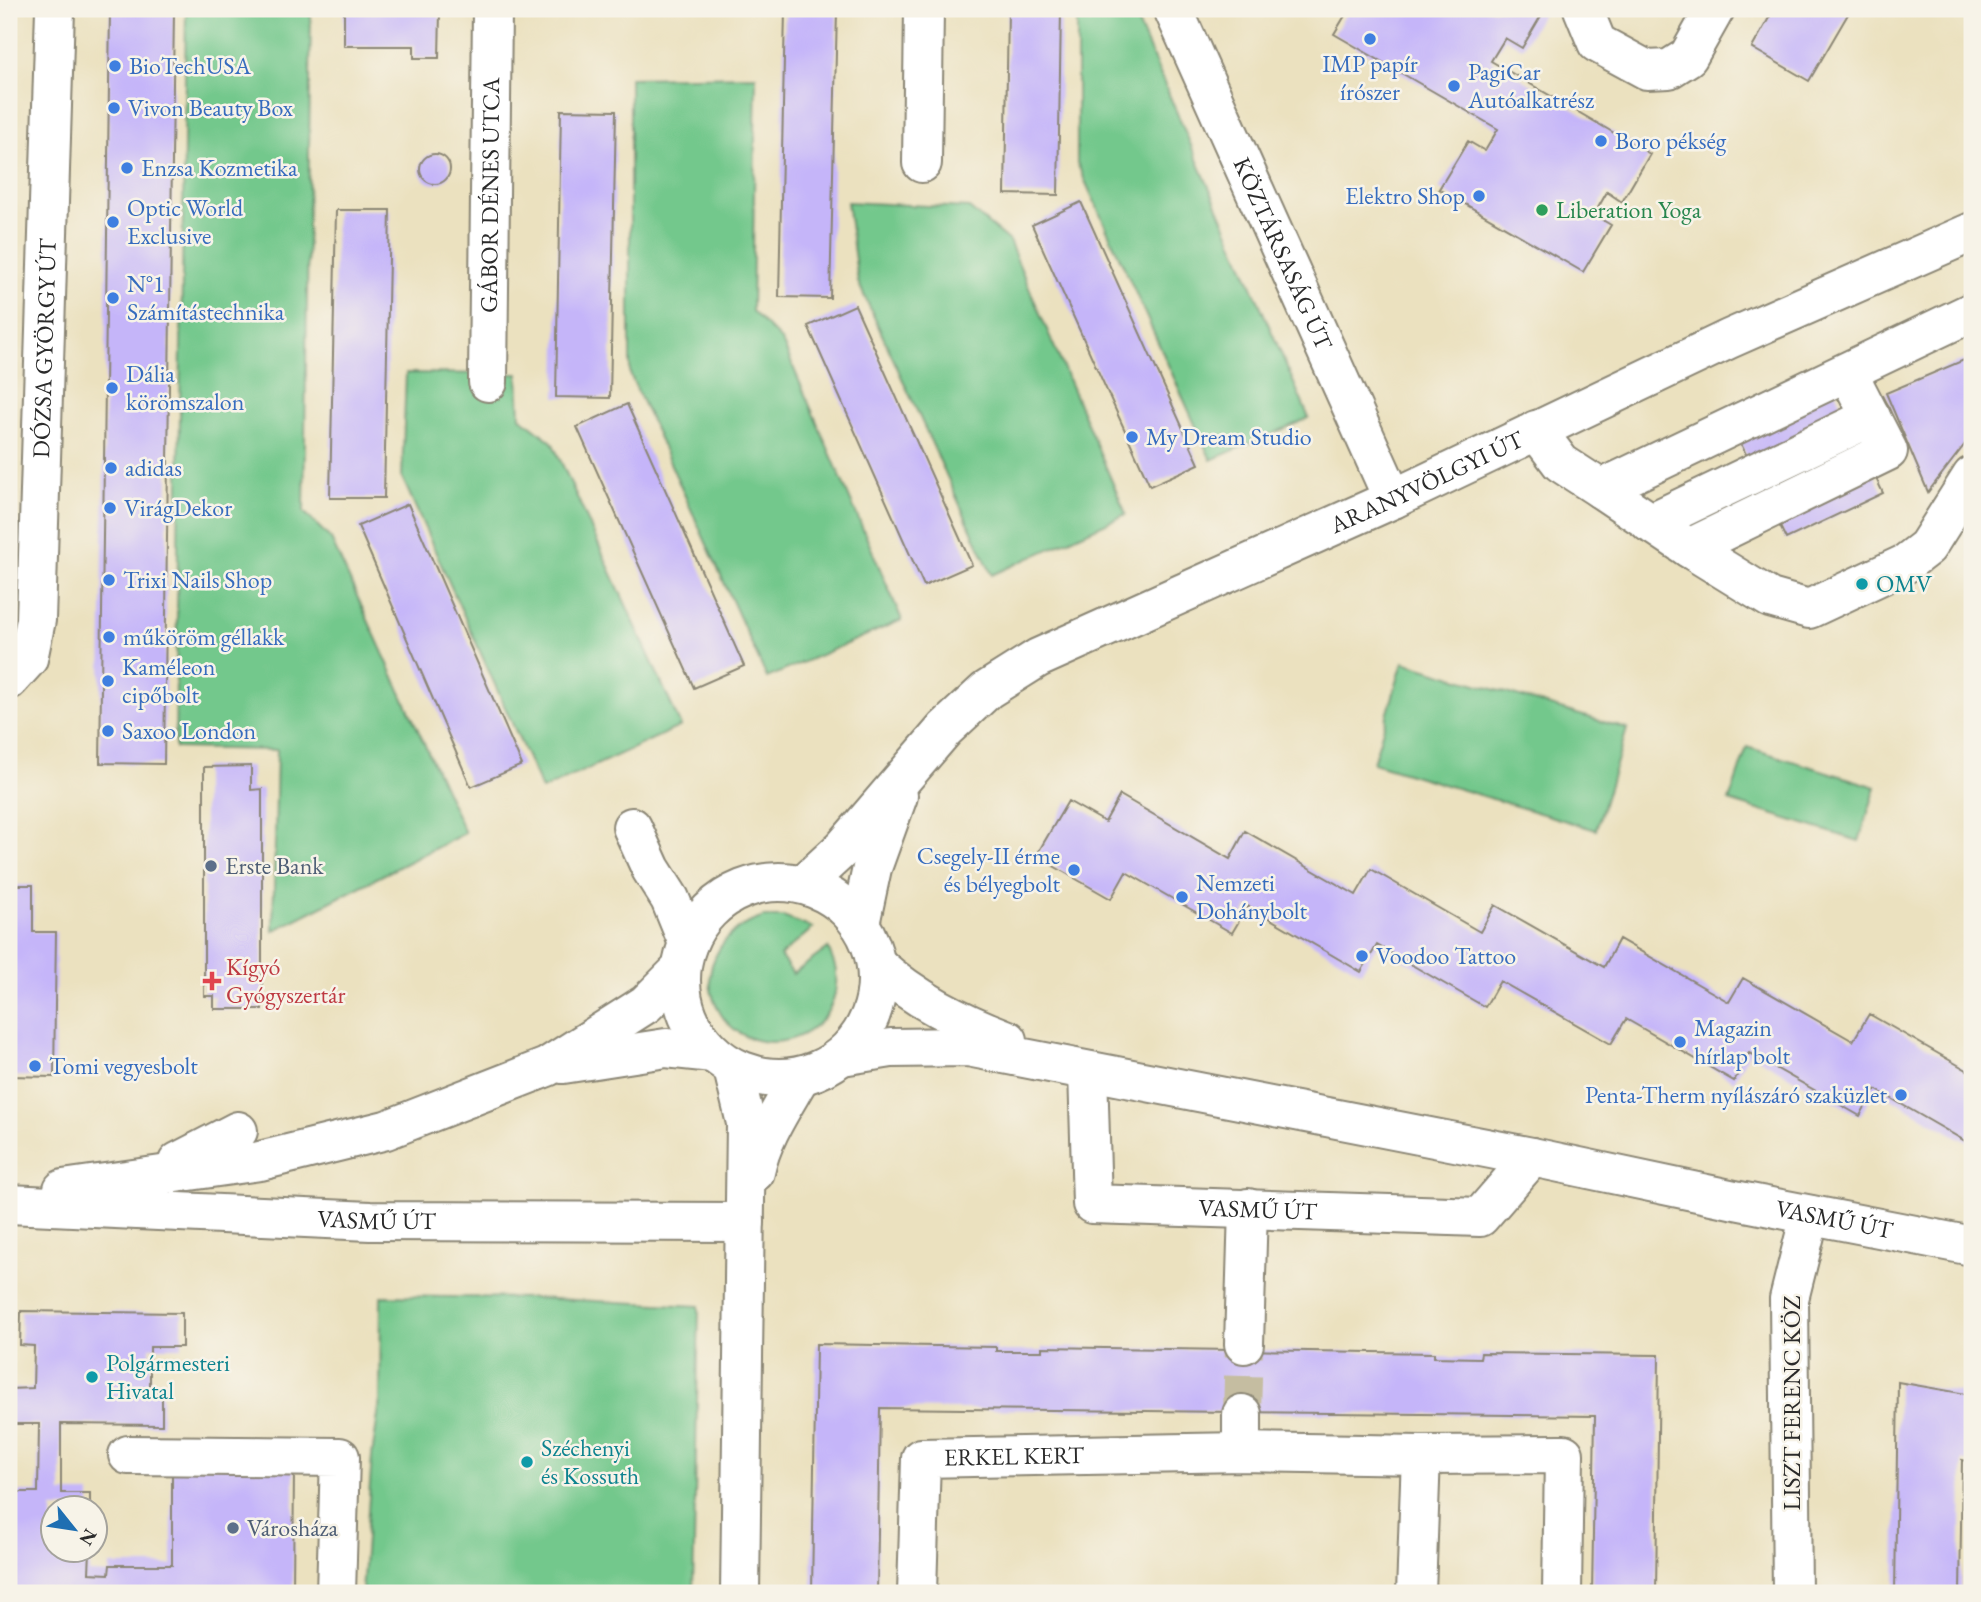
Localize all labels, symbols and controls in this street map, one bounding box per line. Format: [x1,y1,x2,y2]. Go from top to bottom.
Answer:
marker: IMP papír írószer [1362,31,1378,47]
place label: IMP papír írószer [1322,48,1418,107]
place label: BioTechUSA [129,50,252,81]
place label: PagiCar Autóalkatrész [1467,56,1594,115]
marker: BioTechUSA [107,58,123,74]
street label: GÁBOR DÉNES UTCA [473,77,506,313]
marker: PagiCar Autóalkatrész [1446,78,1462,94]
place label: Vivon Beauty Box [128,92,293,123]
marker: Vivon Beauty Box [106,100,122,116]
place label: Boro pékség [1615,125,1727,156]
marker: Boro pékség [1593,133,1609,149]
place label: Enzsa Kozmetika [141,152,298,183]
street label: KÖZTÁRSASÁG ÚT [1227,152,1340,355]
marker: Enzsa Kozmetika [119,160,135,176]
place label: Elektro Shop [1345,180,1465,211]
marker: Elektro Shop [1471,188,1487,204]
place label: Optic World Exclusive [127,192,244,251]
place label: Liberation Yoga [1556,194,1702,225]
marker: Liberation Yoga [1534,202,1550,218]
marker: Optic World Exclusive [105,214,121,230]
street label: DÓZSA GYÖRGY ÚT [25,237,63,459]
place label: N°1 Számítástechnika [127,268,285,327]
marker: N°1 Számítástechnika [105,290,121,306]
place label: Dália körömszalon [126,358,245,417]
marker: Dália körömszalon [104,380,120,396]
place label: My Dream Studio [1146,421,1312,452]
street label: ARANYVÖLGYI ÚT [1324,423,1529,541]
marker: My Dream Studio [1124,429,1140,445]
place label: adidas [125,452,182,483]
marker: adidas [103,460,119,476]
place label: VirágDekor [124,492,232,523]
marker: VirágDekor [102,500,118,516]
place label: Trixi Nails Shop [123,564,272,595]
place label: OMV [1876,568,1933,599]
marker: Trixi Nails Shop [101,572,117,588]
marker: OMV [1854,576,1870,592]
place label: műköröm géllakk [123,621,285,652]
marker: műköröm géllakk [101,629,117,645]
place label: Kaméleon cipőbolt [122,651,216,710]
marker: Kaméleon cipőbolt [100,673,116,689]
place label: Saxoo London [122,715,257,746]
marker: Saxoo London [100,723,116,739]
place label: Csegely-II érme és bélyegbolt [917,840,1060,899]
place label: Erste Bank [225,850,324,881]
marker: Erste Bank [203,858,219,874]
marker: Csegely-II érme és bélyegbolt [1066,862,1082,878]
place label: Nemzeti Dohánybolt [1196,867,1307,926]
marker: Nemzeti Dohánybolt [1174,889,1190,905]
place label: Voodoo Tattoo [1376,940,1516,971]
marker: Voodoo Tattoo [1354,948,1370,964]
place label: Kígyó Gyógyszertár [226,951,346,1010]
marker: Kígyó Gyógyszertár [204,973,220,989]
place label: Magazin hírlap bolt [1694,1012,1790,1071]
marker: Magazin hírlap bolt [1672,1034,1688,1050]
place label: Tomi vegyesbolt [49,1050,198,1081]
marker: Tomi vegyesbolt [27,1058,43,1074]
place label: Penta-Therm nyílászáró szaküzlet [1585,1079,1887,1110]
marker: Penta-Therm nyílászáró szaküzlet [1893,1087,1909,1103]
street label: VASMŰ ÚT [1198,1192,1319,1227]
street label: VASMŰ ÚT [1773,1192,1897,1245]
street label: VASMŰ ÚT [317,1203,437,1236]
street label: LISZT FERENC KÖZ [1776,1295,1807,1511]
place label: Polgármesteri Hivatal [106,1347,230,1406]
marker: Polgármesteri Hivatal [84,1369,100,1385]
place label: Széchenyi és Kossuth [541,1432,639,1491]
street label: ERKEL KERT [944,1439,1085,1473]
marker: Széchenyi és Kossuth [519,1454,535,1470]
north arrow [38,1494,108,1564]
place label: Városháza [247,1512,338,1543]
marker: Városháza [225,1520,241,1536]
text: N [73,1524,103,1551]

